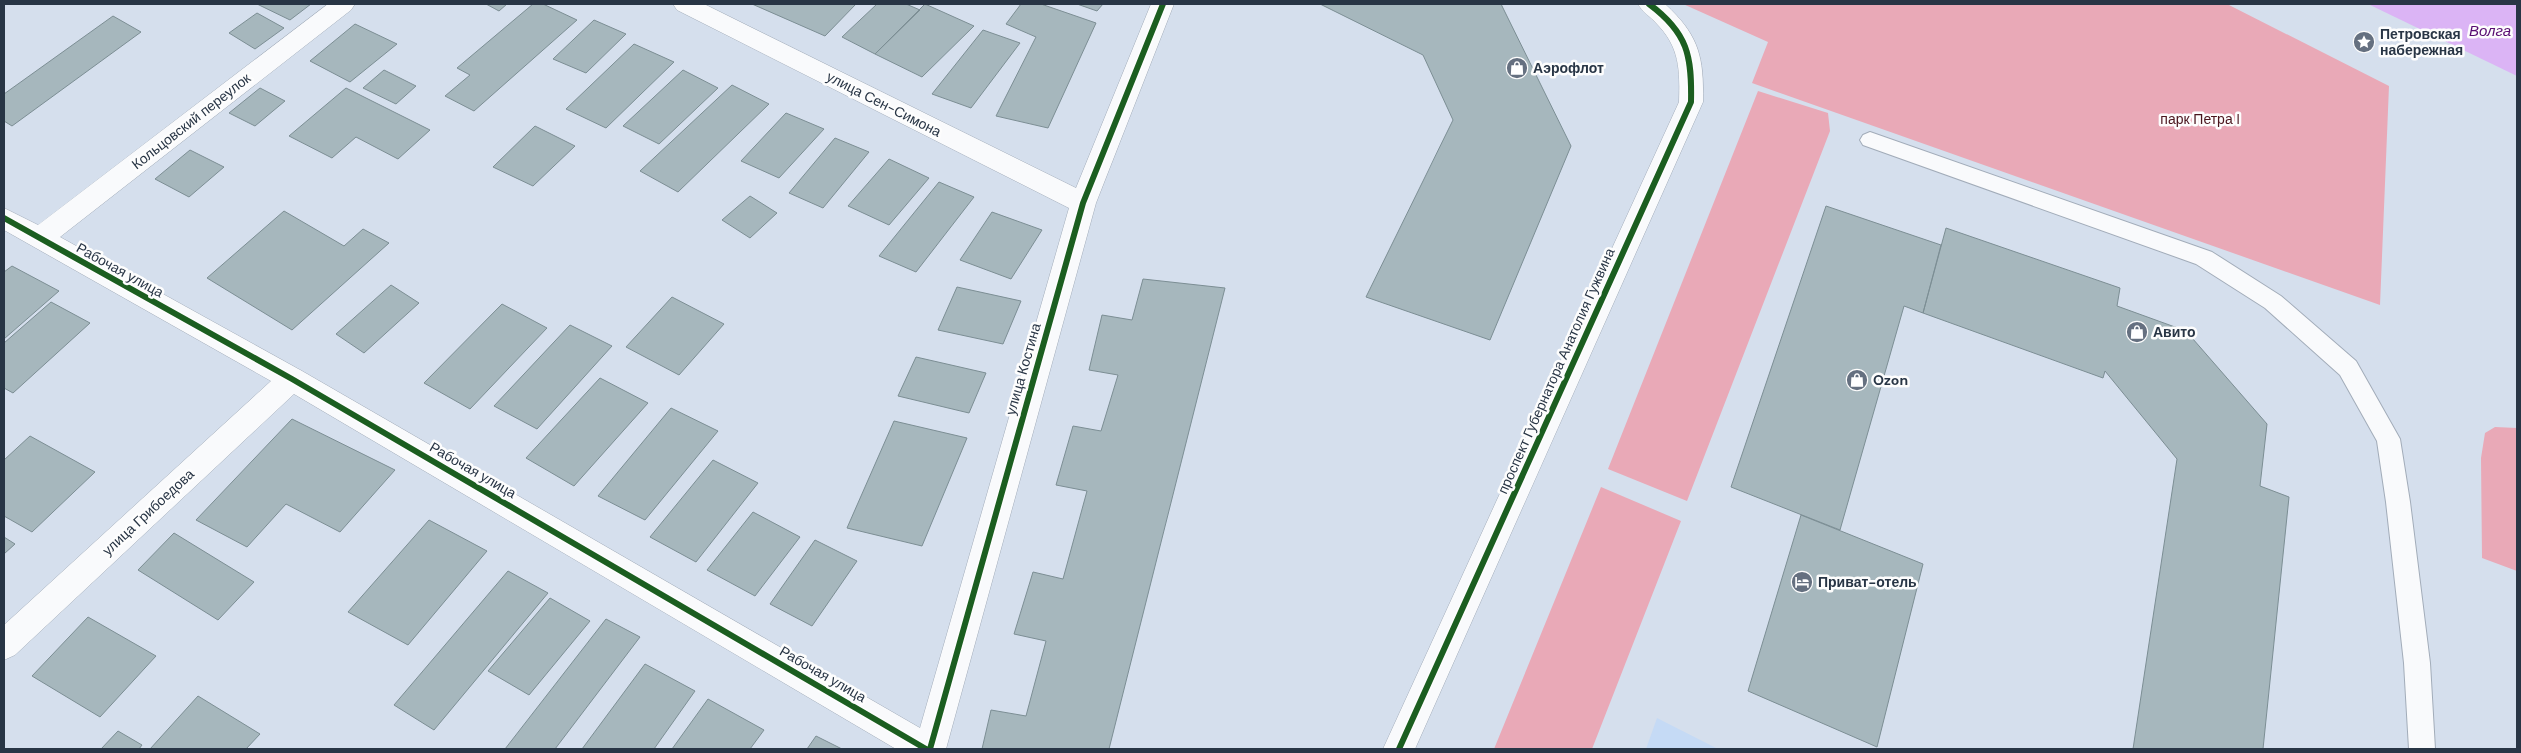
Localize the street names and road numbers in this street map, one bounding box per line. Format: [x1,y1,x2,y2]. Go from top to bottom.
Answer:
street label: улица Сен-Симона [824,67,945,141]
street label: Кольцовский переулок [128,68,255,173]
street label: Рабочая улица [73,239,167,301]
street label: проспект Губернатора Анатолия Гужвина [1493,245,1619,497]
street label: улица Костина [1001,321,1045,417]
street label: Рабочая улица [426,438,520,502]
street label: улица Грибоедова [98,465,198,559]
street label: Рабочая улица [776,642,870,706]

